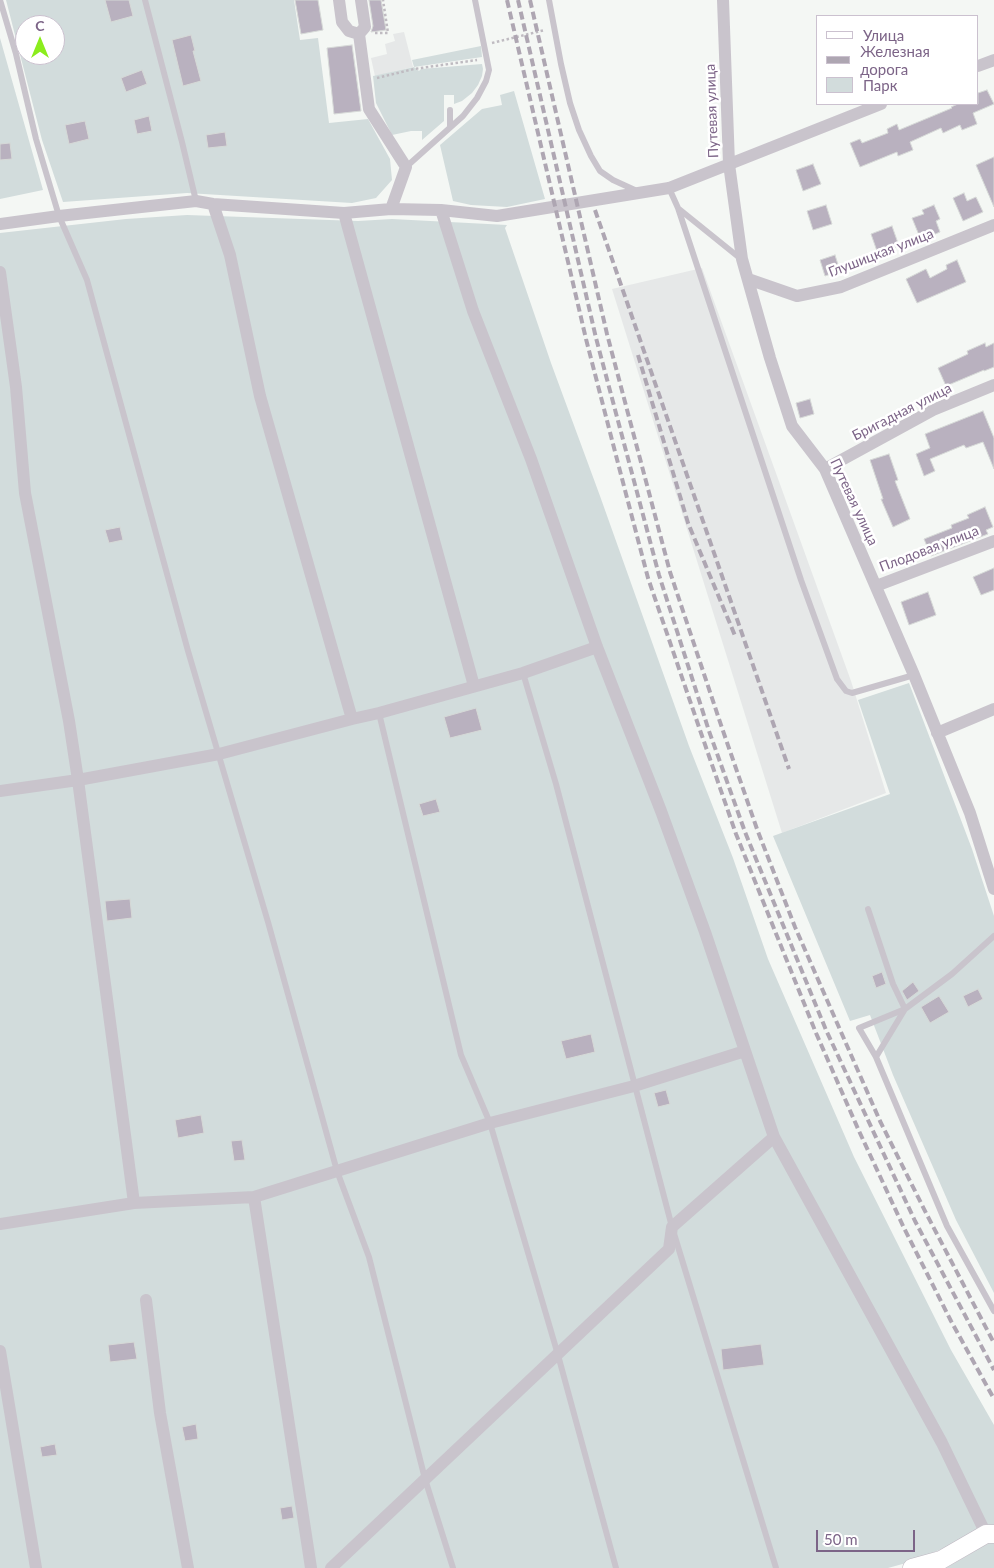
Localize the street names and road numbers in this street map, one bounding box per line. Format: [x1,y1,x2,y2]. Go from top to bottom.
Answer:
street label: Путевая улица [702,64,722,158]
street label: Глушицкая улица [826,225,936,281]
street label: Бригадная улица [849,380,955,444]
street label: Путевая улица [826,456,882,548]
street label: Плодовая улица [877,522,981,576]

